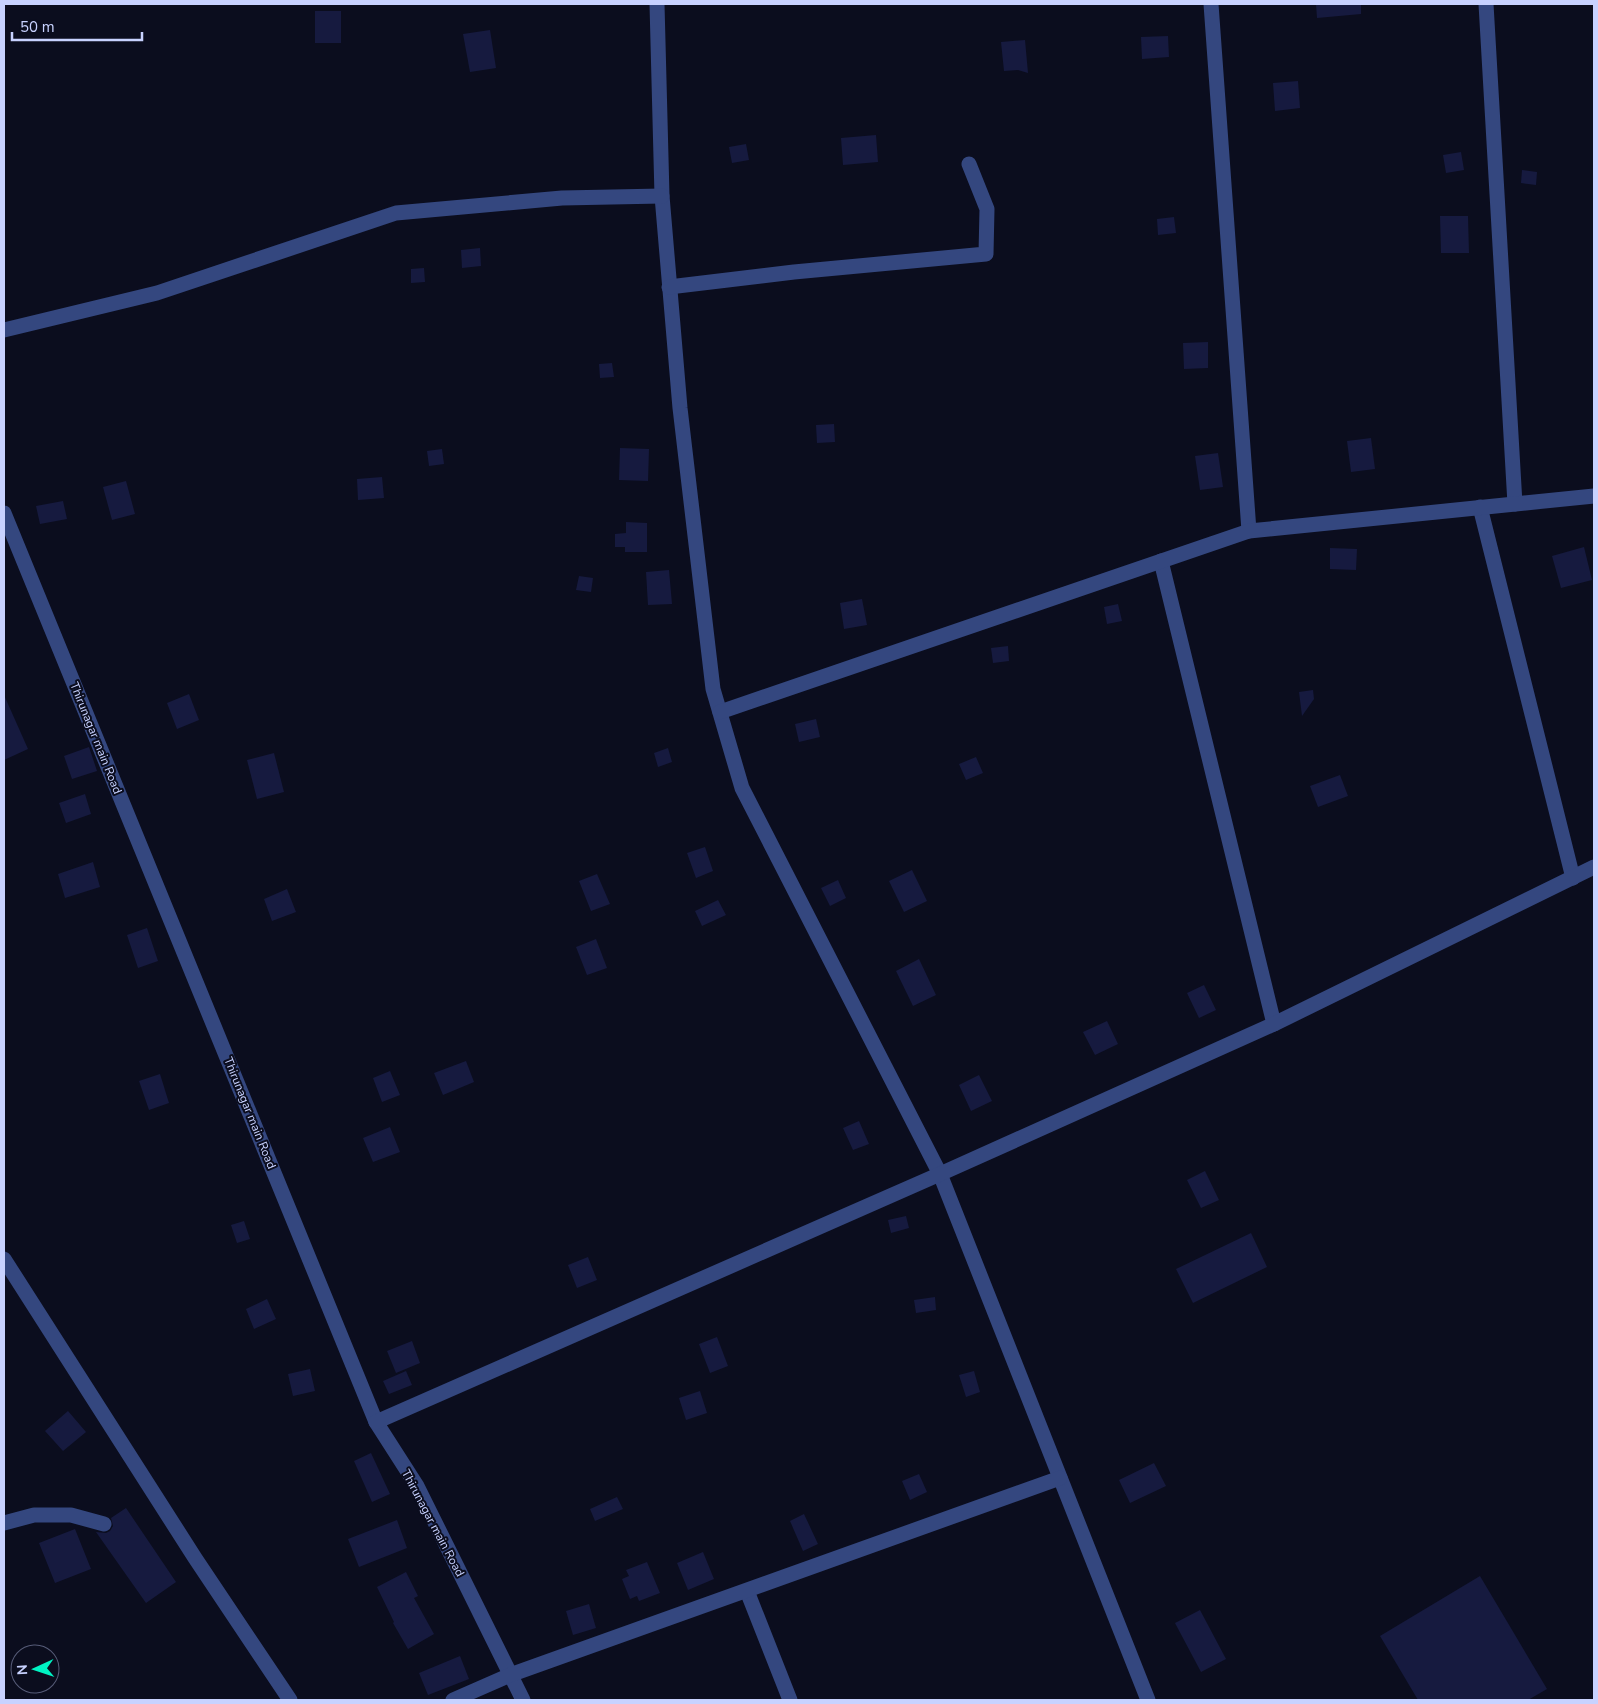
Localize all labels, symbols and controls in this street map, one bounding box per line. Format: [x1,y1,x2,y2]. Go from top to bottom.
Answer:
scale bar [12,10,142,42]
text: 50 m [20,17,55,37]
street label: Thirunagar main Road [66,680,126,796]
street label: Thirunagar main Road [220,1055,280,1171]
street label: Thirunagar main Road [398,1467,468,1579]
north arrow [10,1644,60,1694]
text: N [13,1664,32,1675]

